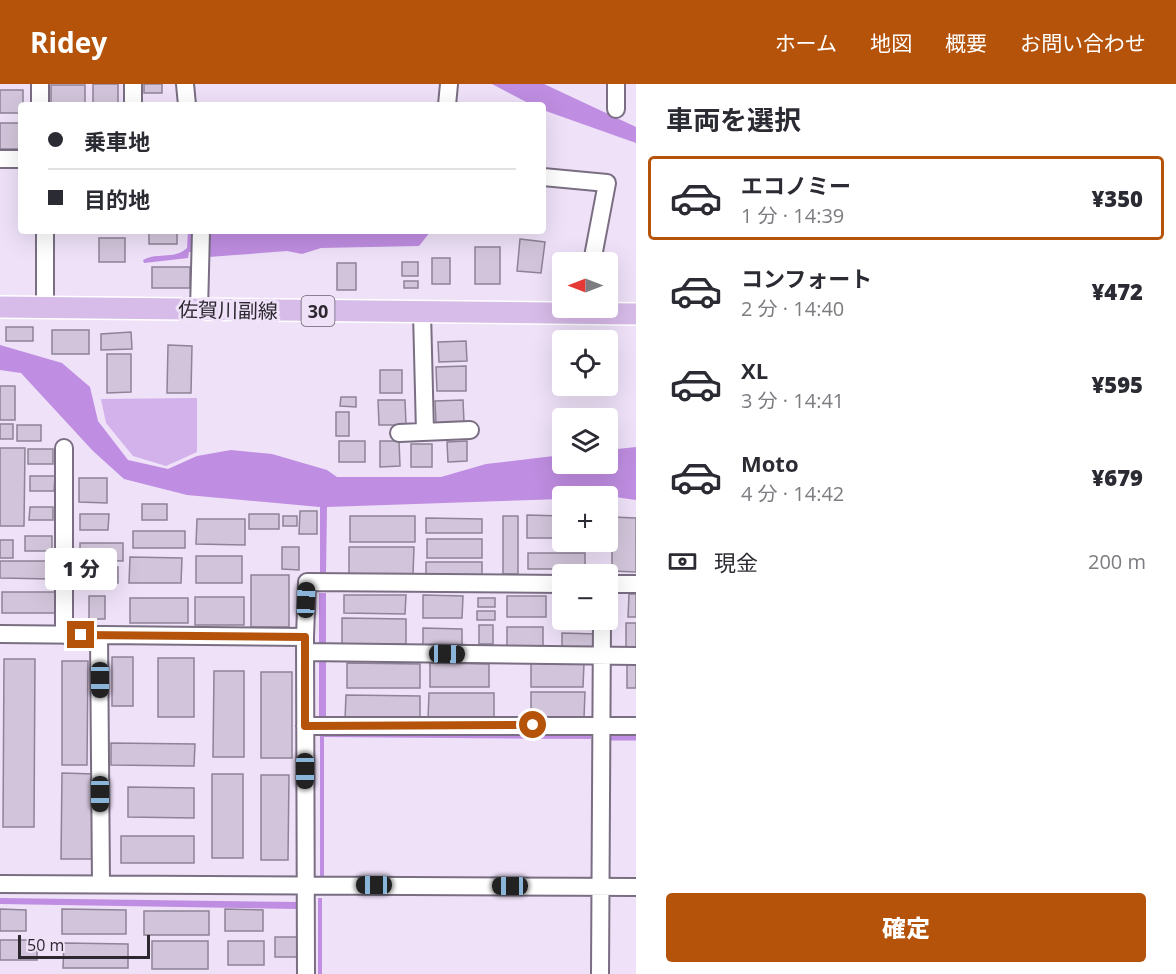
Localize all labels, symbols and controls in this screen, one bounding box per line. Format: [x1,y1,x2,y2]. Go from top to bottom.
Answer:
text: Ridey [30,23,107,61]
text: ホーム [775,29,837,57]
text: 地図 [870,29,912,57]
text: 概要 [945,29,987,57]
text: お問い合わせ [1020,29,1146,57]
text: 車両を選択 [666,101,801,138]
text: 乗車地 [84,126,150,156]
text: エコノミー [741,170,851,200]
icon: car [669,171,723,225]
text: ¥350 [1091,183,1143,213]
text: 目的地 [84,184,150,214]
text: 1 分 · 14:39 [741,202,844,229]
north arrow [552,252,618,318]
map controls [552,252,618,630]
text: コンフォート [741,263,872,293]
icon: car [669,264,723,318]
text: ¥472 [1091,276,1143,306]
text: 2 分 · 14:40 [741,295,844,322]
street label: 佐賀川副線 [178,296,278,324]
road number: 30 [302,296,334,326]
button: locate [552,330,618,396]
text: XL [741,355,768,385]
icon: car [669,357,723,411]
text: ¥595 [1091,369,1143,399]
text: 3 分 · 14:41 [741,387,844,414]
button: layers [552,408,618,474]
text: Moto [741,448,799,478]
icon: car [669,450,723,504]
text: ¥679 [1091,462,1143,492]
text: 4 分 · 14:42 [741,480,844,507]
button: + [552,486,618,552]
icon: cash [666,545,699,578]
text: 現金 [714,547,758,577]
callout: 1 分 [45,548,117,590]
text: 200 m [1088,548,1146,575]
text: 1 分 [63,555,99,582]
button: − [552,564,618,630]
car [296,582,316,618]
route end [67,621,94,648]
car [429,645,465,663]
car [91,662,109,698]
route start [519,711,546,738]
car [296,753,314,789]
car [91,776,109,812]
car [356,876,392,894]
car [492,877,528,895]
button: 確定 [666,893,1146,962]
scale bar [18,932,150,960]
text: 50 m [27,934,64,956]

